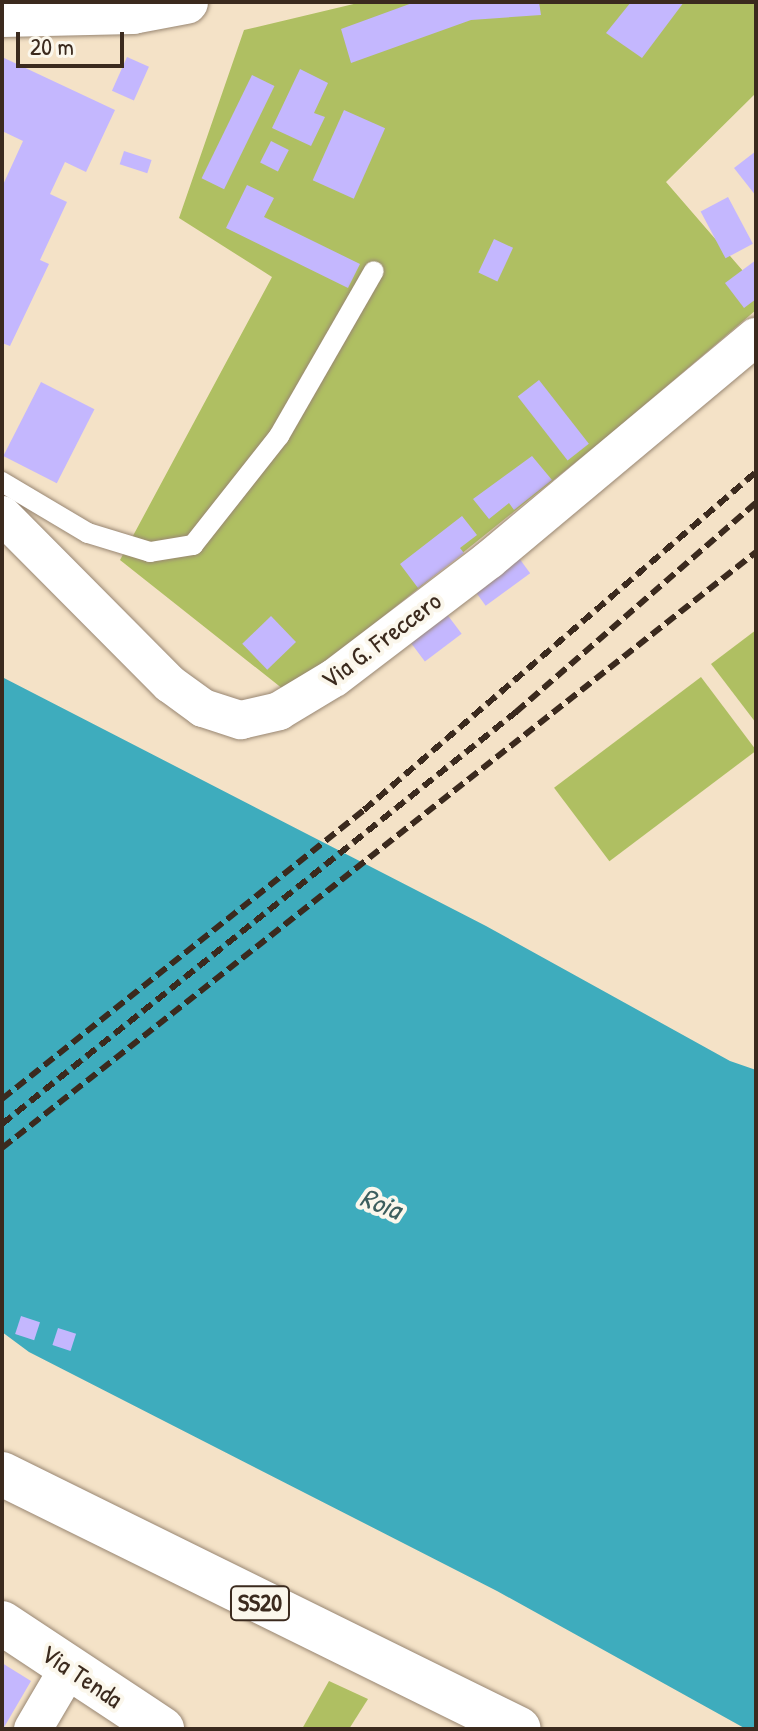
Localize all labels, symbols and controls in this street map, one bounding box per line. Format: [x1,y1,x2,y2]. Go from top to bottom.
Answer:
scale bar [20,16,128,66]
text: 20 m [30,30,74,62]
street label: Via G. Freccero [315,585,447,695]
water label: Roia [356,1180,406,1226]
road number: SS20 [228,1583,292,1623]
street label: Via Tenda [35,1638,129,1714]

